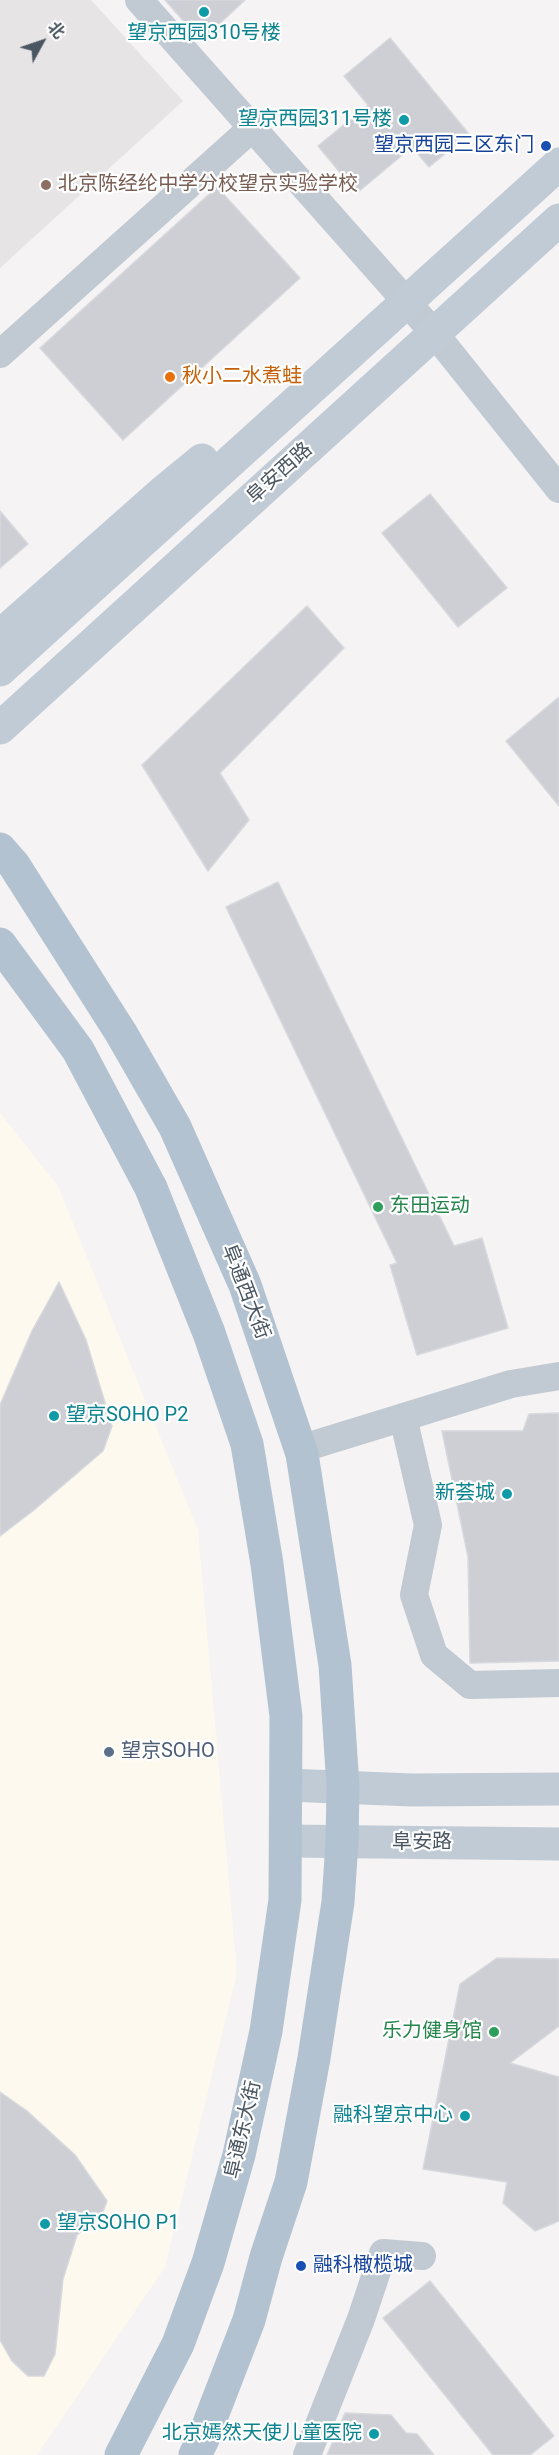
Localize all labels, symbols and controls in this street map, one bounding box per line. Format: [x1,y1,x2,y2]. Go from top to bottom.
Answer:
marker: 望京西园310号楼 [197,5,211,19]
north arrow [12,12,72,72]
text: 北 [44,18,69,42]
place label: 望京西园310号楼 [127,22,281,46]
place label: 望京西园311号楼 [238,108,392,132]
marker: 望京西园311号楼 [397,113,411,127]
place label: 望京西园三区东门 [374,134,534,158]
marker: 望京西园三区东门 [539,139,553,153]
place label: 北京陈经纶中学分校望京实验学校 [58,173,358,197]
marker: 北京陈经纶中学分校望京实验学校 [39,178,53,192]
place label: 秋小二水煮蛙 [182,365,302,389]
marker: 秋小二水煮蛙 [163,370,177,384]
street label: 阜安西路 [242,438,318,510]
place label: 东田运动 [390,1195,470,1219]
marker: 东田运动 [371,1200,385,1214]
street label: 阜通西大街 [216,1241,274,1343]
place label: 望京SOHO P2 [66,1404,188,1428]
marker: 望京SOHO P2 [47,1409,61,1423]
place label: 新荟城 [435,1482,495,1506]
marker: 新荟城 [500,1487,514,1501]
place label: 望京SOHO [121,1740,215,1764]
marker: 望京SOHO [102,1745,116,1759]
street label: 阜安路 [392,1831,452,1855]
place label: 乐力健身馆 [382,2020,482,2044]
marker: 乐力健身馆 [487,2025,501,2039]
street label: 阜通东大街 [221,2079,267,2181]
place label: 融科望京中心 [333,2104,453,2128]
marker: 融科望京中心 [458,2109,472,2123]
place label: 望京SOHO P1 [57,2212,179,2236]
marker: 望京SOHO P1 [38,2217,52,2231]
place label: 融科橄榄城 [313,2254,413,2278]
marker: 融科橄榄城 [294,2259,308,2273]
place label: 北京嫣然天使儿童医院 [162,2422,362,2446]
marker: 北京嫣然天使儿童医院 [367,2427,381,2441]

